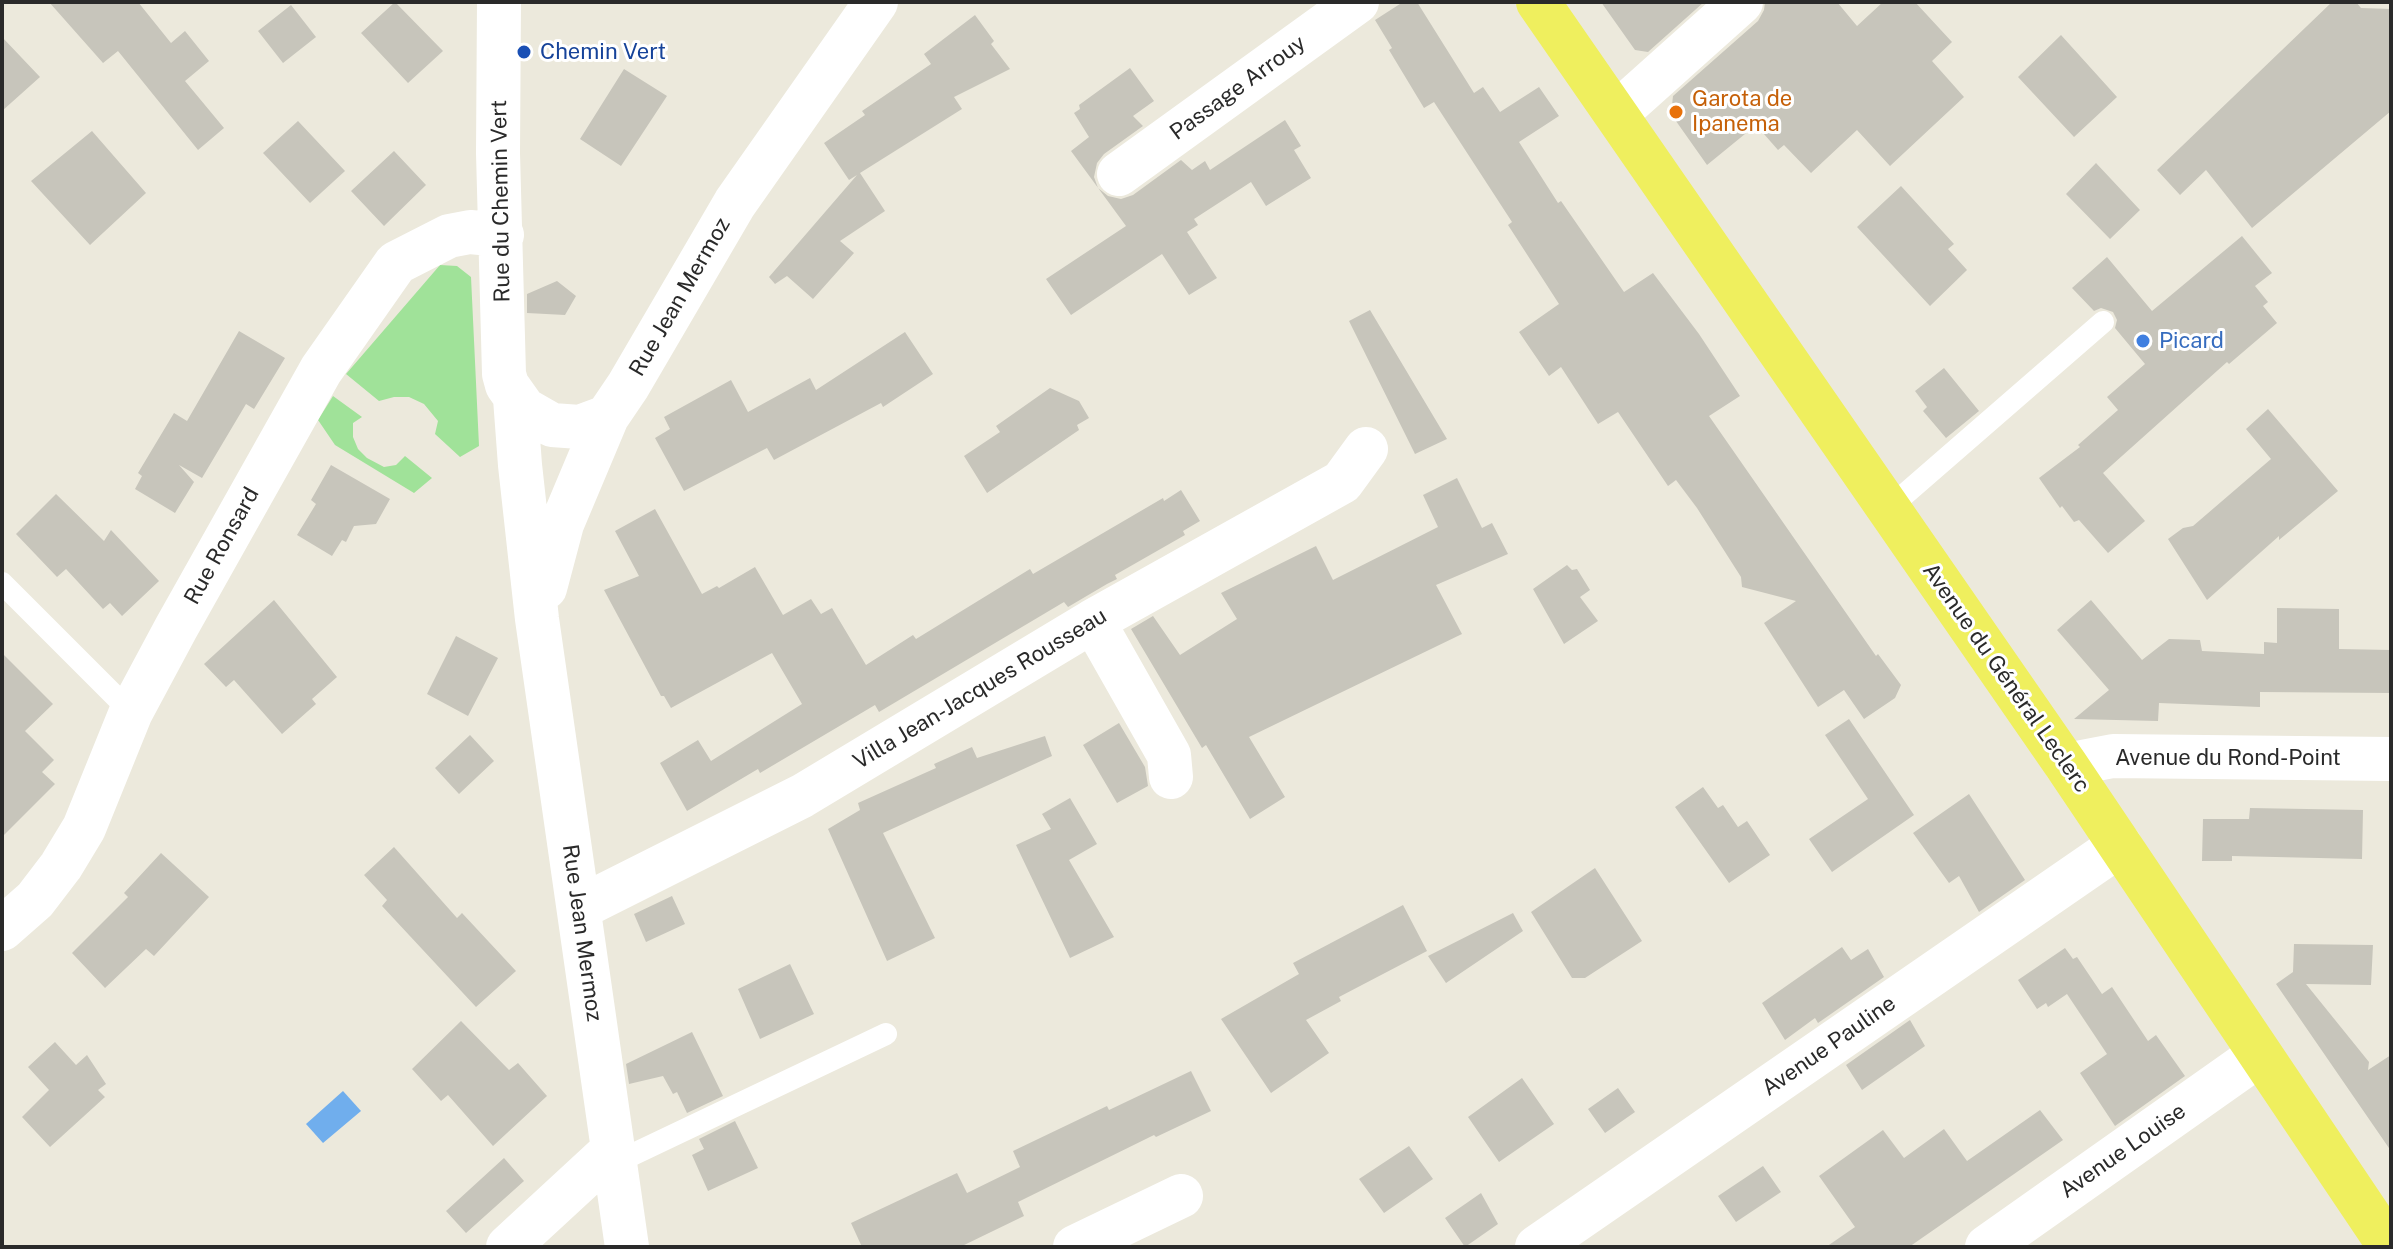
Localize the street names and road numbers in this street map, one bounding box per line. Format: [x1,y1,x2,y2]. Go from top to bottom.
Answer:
street label: Passage Arrouy [1165,30,1311,146]
street label: Rue du Chemin Vert [486,99,516,303]
street label: Rue Jean Mermoz [624,213,736,381]
street label: Rue Ronsard [179,483,265,609]
street label: Avenue du Général Leclerc [1917,558,2095,798]
street label: Villa Jean-Jacques Rousseau [849,603,1111,775]
street label: Avenue du Rond-Point [2115,745,2341,771]
street label: Rue Jean Mermoz [557,843,607,1023]
street label: Avenue Pauline [1757,990,1901,1102]
street label: Avenue Louise [2055,1098,2191,1204]

